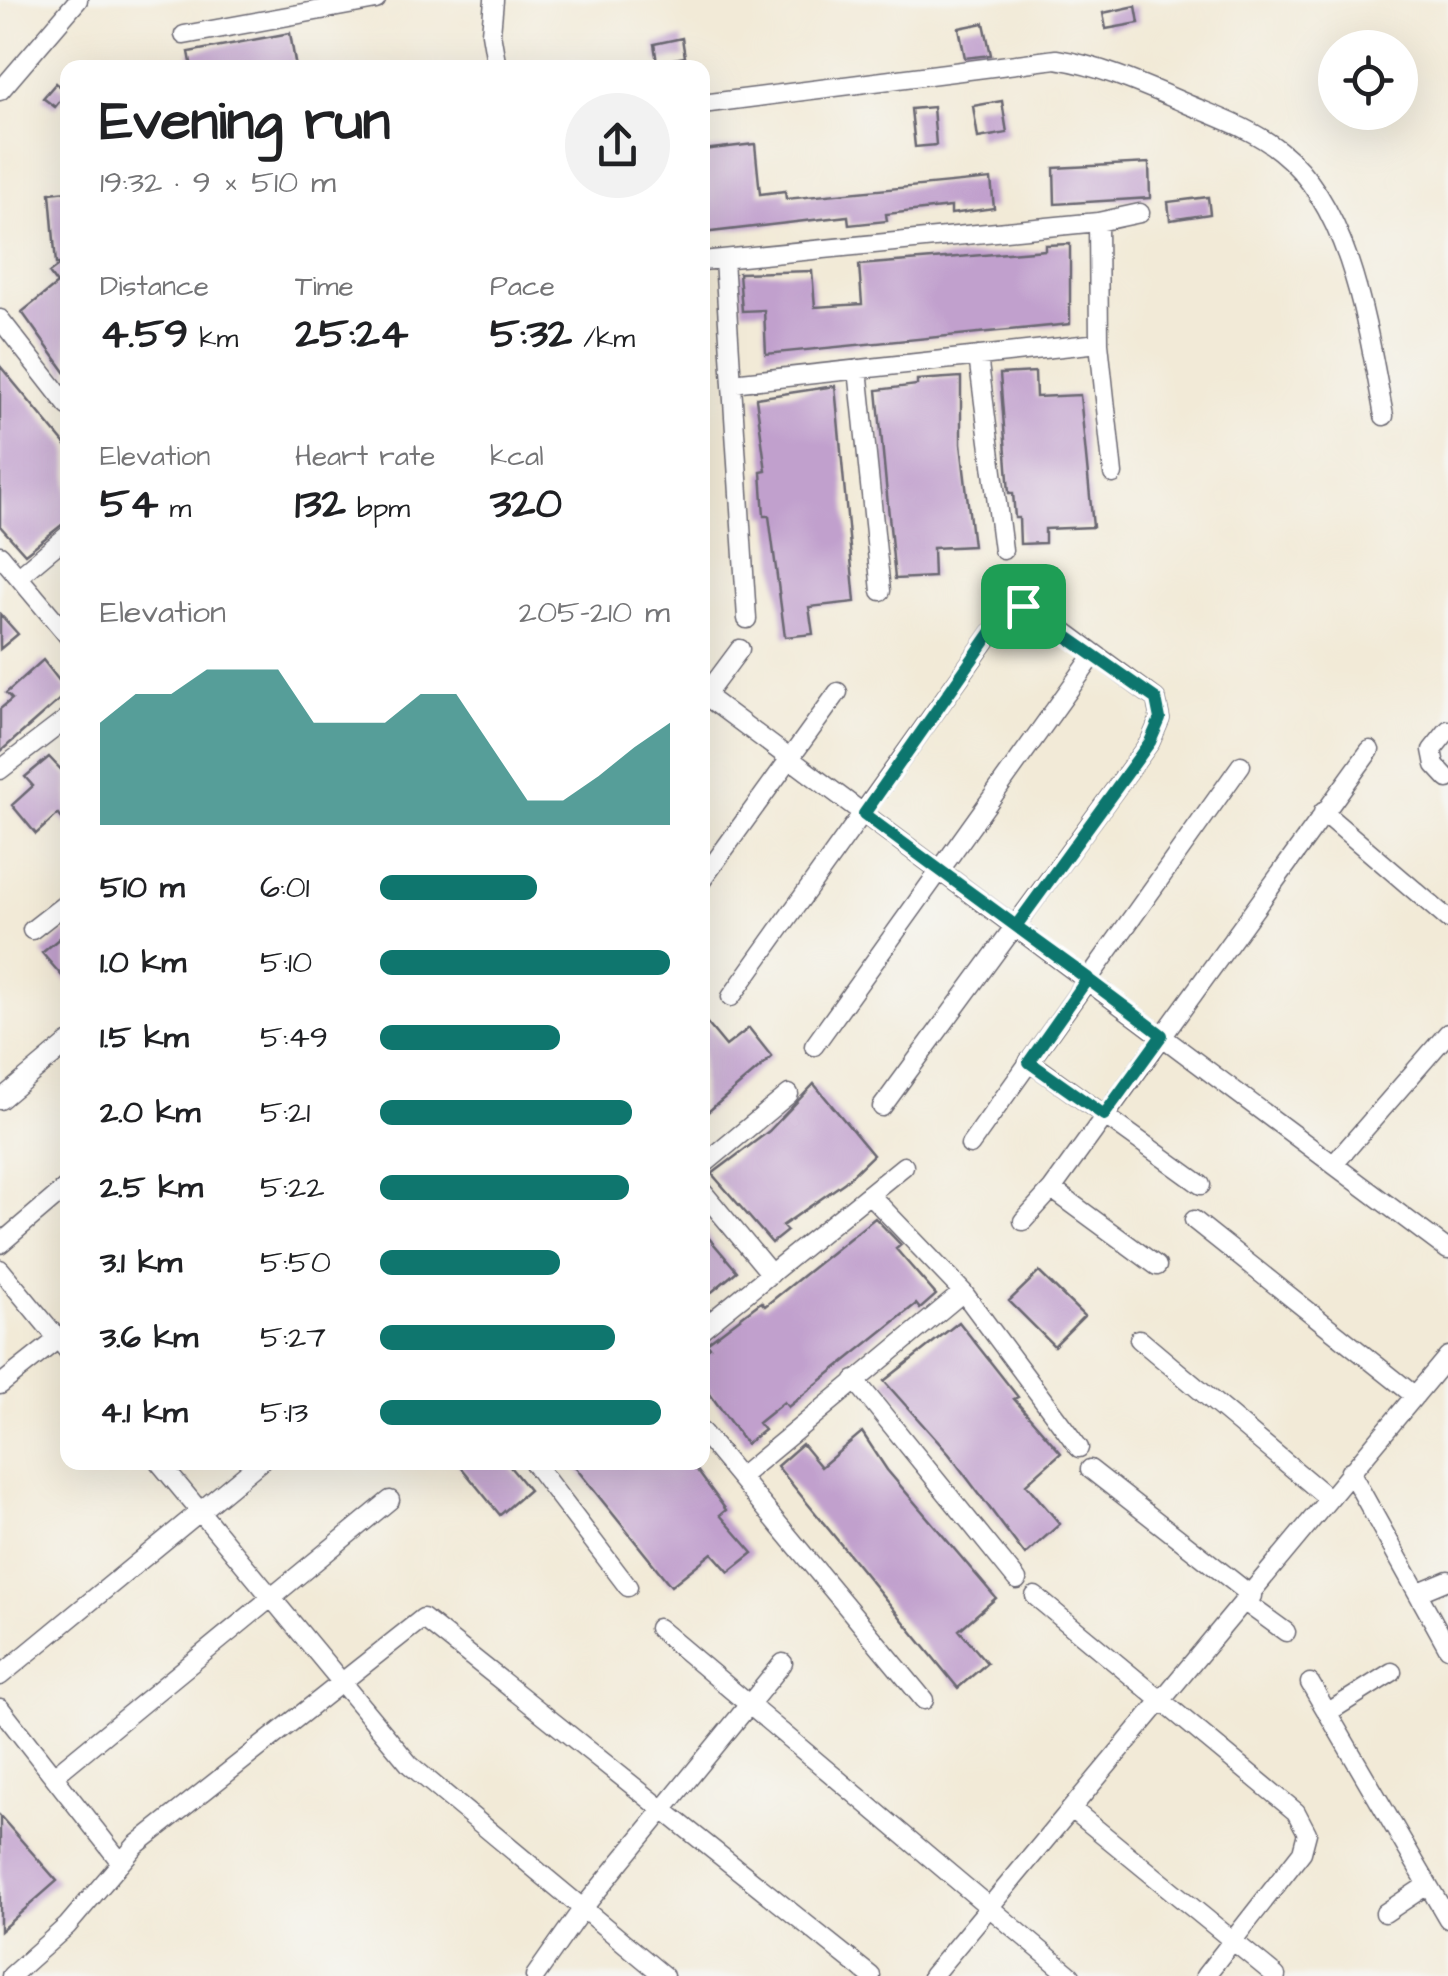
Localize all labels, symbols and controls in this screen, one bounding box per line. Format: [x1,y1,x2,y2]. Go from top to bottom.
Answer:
map controls [1318,30,1418,130]
button: locate [1318,30,1418,130]
text: Evening run [100,84,390,160]
button: share [565,93,670,198]
text: 19:32 · 9 × 510 m [100,160,336,205]
text: Distance [100,267,209,306]
text: Time [295,267,354,306]
text: Pace [490,267,555,306]
text: 4.59 [100,306,188,364]
text: 25:24 [295,306,408,364]
text: 5:32 [490,306,572,364]
text: km [188,319,238,358]
text: /km [572,319,635,358]
text: Elevation [100,437,210,476]
text: Heart rate [295,437,436,476]
text: kcal [490,437,544,476]
text: 54 [100,476,158,534]
text: 132 [295,476,346,534]
text: 320 [490,476,562,534]
text: m [158,489,191,528]
text: bpm [346,489,410,528]
pin [981,564,1066,649]
icon: arrive [996,579,1051,634]
text: Elevation [100,590,226,635]
text: 205–210 m [519,590,670,635]
text: 510 m [100,865,185,910]
text: 6:01 [260,865,310,910]
text: 1.0 km [100,940,186,985]
text: 5:10 [260,940,312,985]
text: 1.5 km [100,1015,189,1060]
text: 5:49 [260,1015,328,1060]
text: 2.0 km [100,1090,200,1135]
text: 5:21 [260,1090,310,1135]
text: 2.5 km [100,1165,203,1210]
text: 5:22 [260,1165,325,1210]
text: 3.1 km [100,1240,182,1285]
text: 5:50 [260,1240,331,1285]
text: 3.6 km [100,1315,198,1360]
text: 5:27 [260,1315,326,1360]
text: 4.1 km [100,1390,188,1435]
text: 5:13 [260,1390,308,1435]

